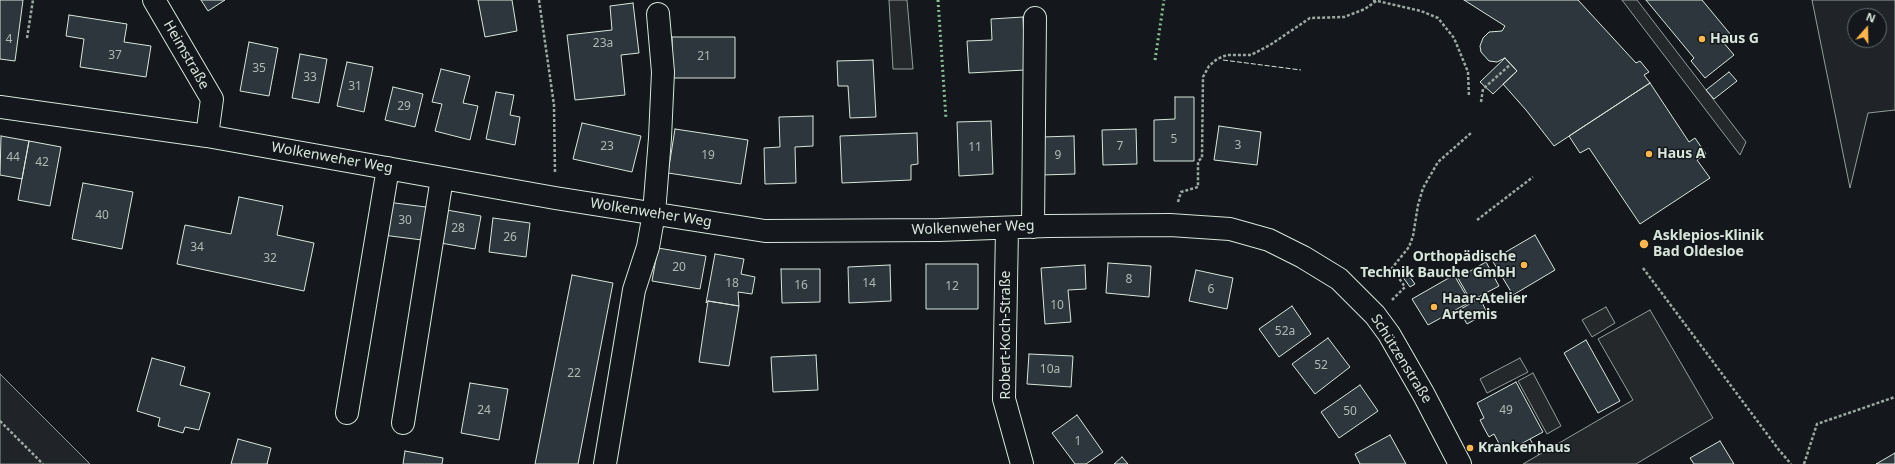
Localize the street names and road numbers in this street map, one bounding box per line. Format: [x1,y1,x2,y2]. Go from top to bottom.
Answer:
street label: Heimstraße [160,18,212,92]
street label: Wolkenweher Weg [270,139,394,177]
street label: Wolkenweher Weg [589,195,713,231]
street label: Wolkenweher Weg [911,217,1035,239]
street label: Robert-Koch-Straße [998,271,1014,399]
street label: Schützenstraße [1367,311,1435,407]

